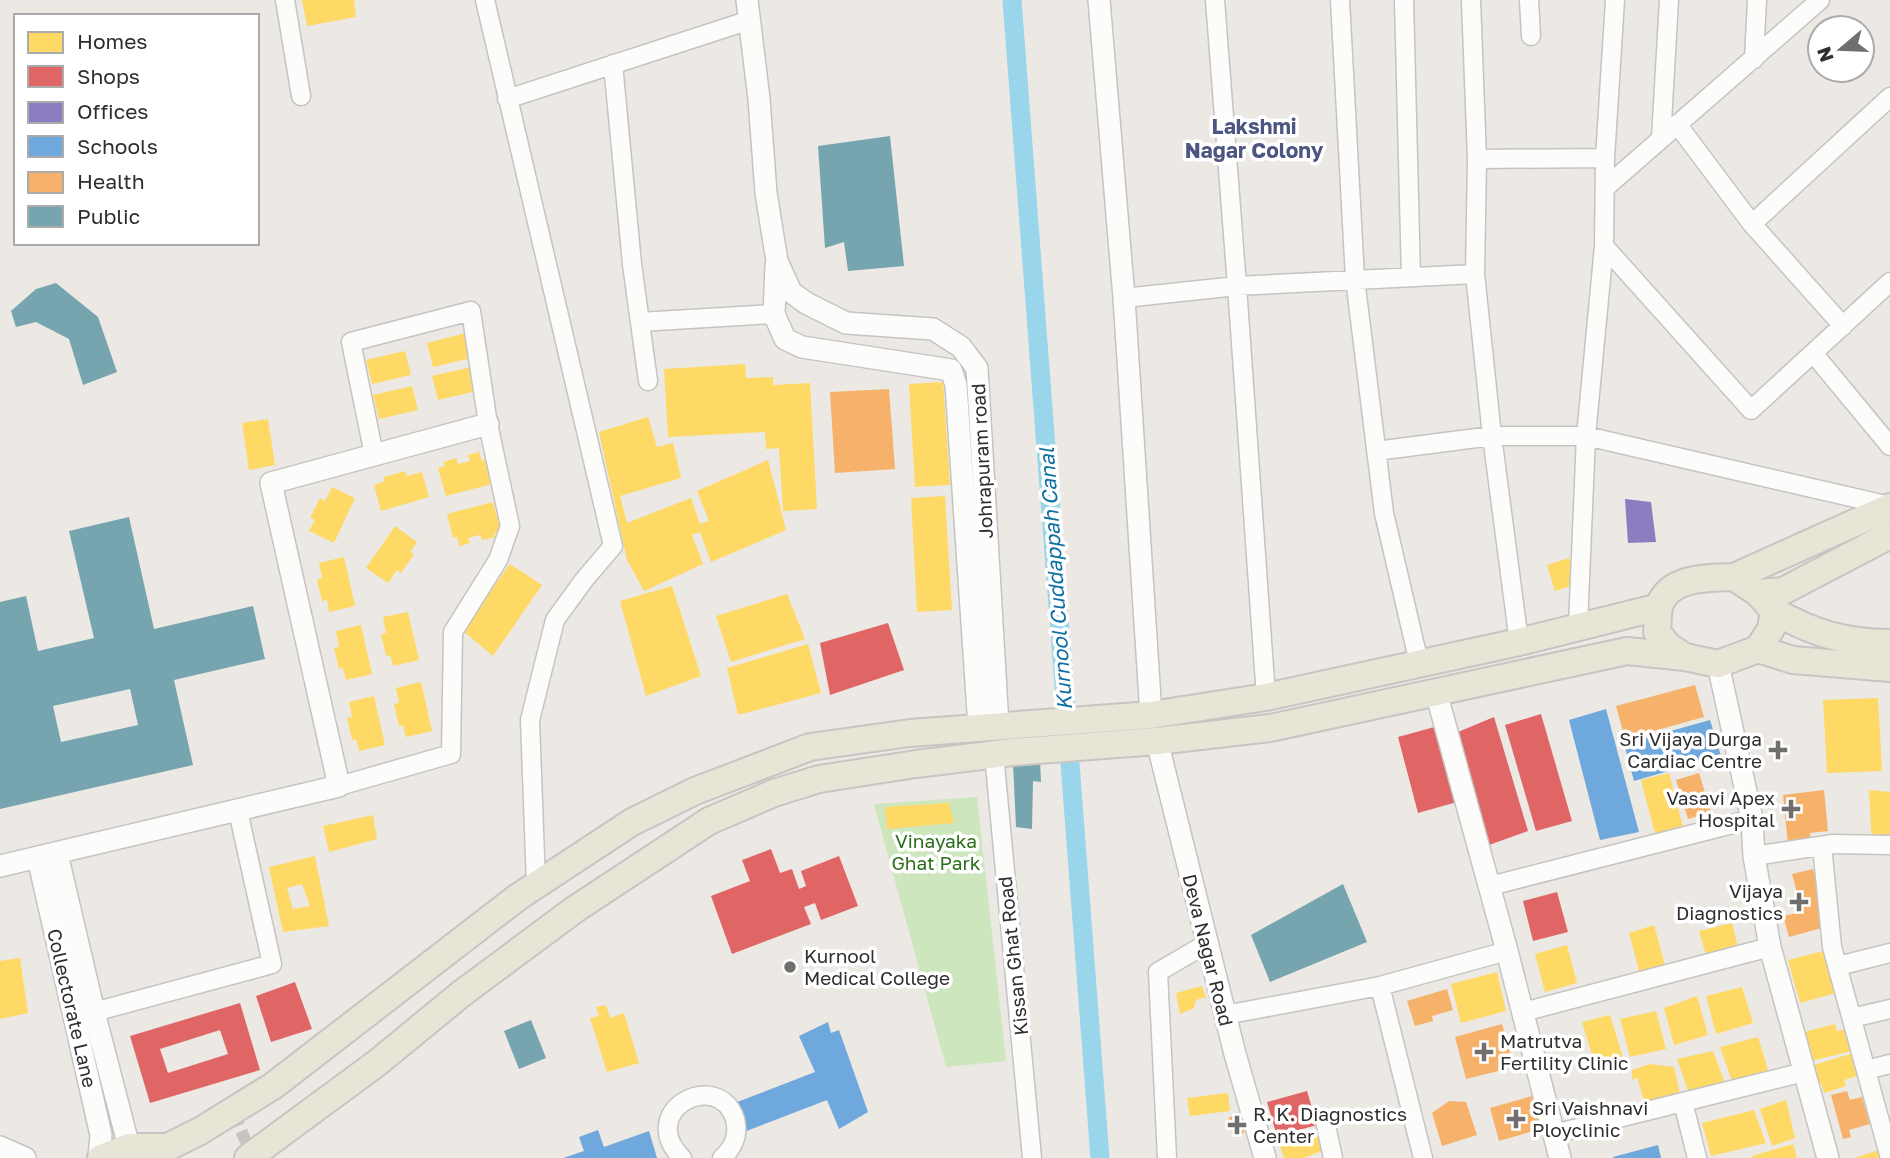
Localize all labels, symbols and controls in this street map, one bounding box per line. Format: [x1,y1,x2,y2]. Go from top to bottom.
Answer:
legend [14,14,259,245]
north arrow [1806,14,1876,84]
text: Homes [77,28,147,54]
text: N [1811,44,1838,65]
text: Shops [77,63,140,89]
text: Offices [77,98,148,124]
district label: Lakshmi Nagar Colony [1185,113,1324,163]
text: Schools [77,133,158,159]
text: Health [77,168,145,194]
text: Public [77,203,140,229]
street label: Johrapuram road [966,383,997,539]
water label: Kurnool Cuddappah Canal [1033,446,1077,711]
place label: Sri Vijaya Durga Cardiac Centre [1619,727,1762,772]
marker: Sri Vijaya Durga Cardiac Centre [1768,740,1788,760]
place label: Vasavi Apex Hospital [1666,786,1775,831]
marker: Vasavi Apex Hospital [1781,799,1801,819]
park label: Vinayaka Ghat Park [891,829,981,874]
street label: Deva Nagar Road [1178,872,1238,1028]
street label: Kissan Ghat Road [993,875,1032,1037]
place label: Vijaya Diagnostics [1676,879,1783,924]
marker: Vijaya Diagnostics [1789,892,1809,912]
street label: Collectorate Lane [43,926,102,1090]
place label: Kurnool Medical College [804,944,950,989]
marker: Kurnool Medical College [782,959,798,975]
place label: Matrutva Fertility Clinic [1500,1029,1628,1074]
marker: Matrutva Fertility Clinic [1474,1042,1494,1062]
place label: Sri Vaishnavi Ployclinic [1532,1096,1648,1141]
place label: R. K. Diagnostics Center [1253,1102,1407,1147]
marker: Sri Vaishnavi Ployclinic [1506,1109,1526,1129]
marker: R. K. Diagnostics Center [1227,1115,1247,1135]

